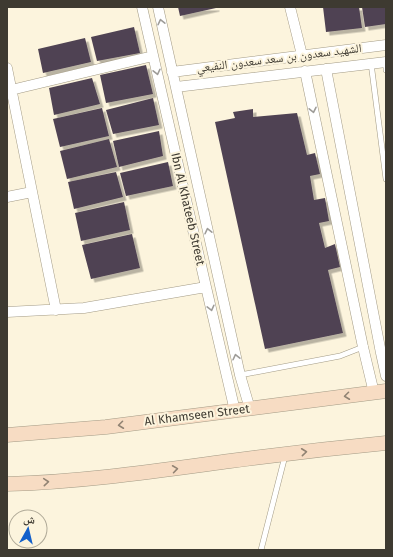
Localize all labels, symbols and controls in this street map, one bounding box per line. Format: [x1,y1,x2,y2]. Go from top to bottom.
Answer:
one-way arrow [157,19,165,25]
street label: الشهيد سعدون بن سعد سعدون النفيعي [196,41,363,78]
one-way arrow [152,69,160,76]
one-way arrow [309,106,317,113]
street label: Ibn Al Khateeb Street [168,151,208,267]
one-way arrow [205,227,213,234]
one-way arrow [206,305,214,311]
one-way arrow [233,354,241,361]
one-way arrow [344,391,350,400]
street label: Al Khamseen Street [144,402,251,428]
one-way arrow [118,420,124,429]
one-way arrow [301,447,307,456]
one-way arrow [172,464,178,473]
one-way arrow [43,477,49,486]
north arrow [8,509,48,549]
text: ش [22,512,36,528]

